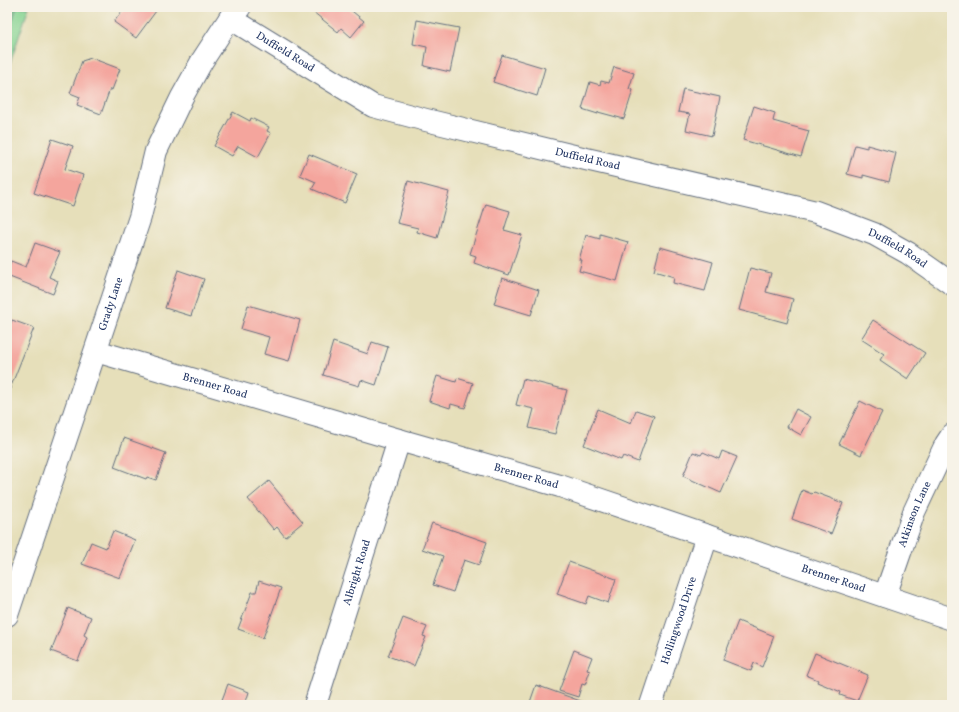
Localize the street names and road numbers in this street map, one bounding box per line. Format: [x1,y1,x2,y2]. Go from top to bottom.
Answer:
street label: Duffield Road [253,28,318,76]
street label: Duffield Road [553,144,622,174]
street label: Duffield Road [866,225,930,272]
street label: Grady Lane [95,275,127,333]
street label: Brenner Road [181,369,249,403]
street label: Brenner Road [492,460,560,493]
street label: Atkinson Lane [895,479,935,549]
street label: Albright Road [340,538,374,607]
street label: Brenner Road [799,561,867,597]
street label: Hollingwood Drive [657,575,701,666]

